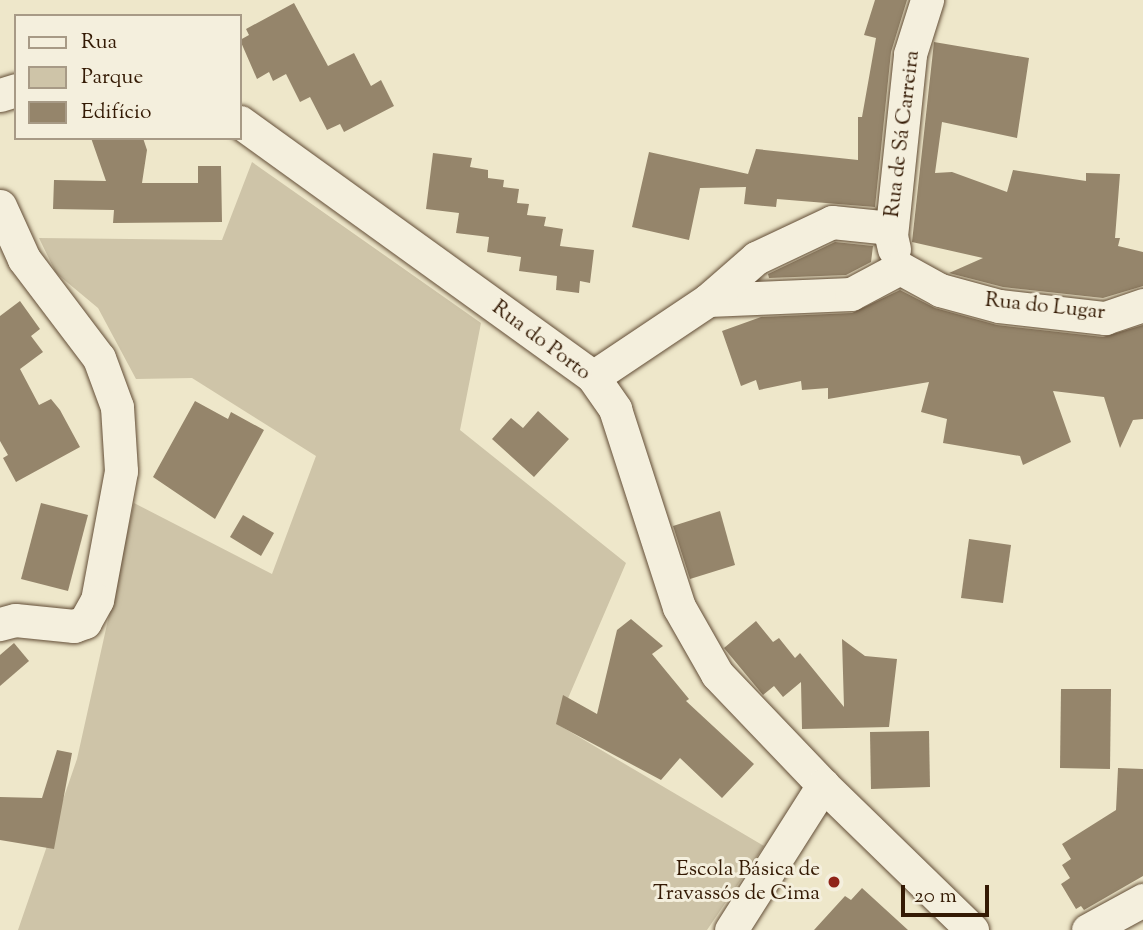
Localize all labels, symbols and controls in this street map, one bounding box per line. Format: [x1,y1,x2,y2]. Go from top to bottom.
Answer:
legend [14,14,242,140]
text: Rua [81,28,117,58]
street label: Rua de Sá Carreira [880,49,926,219]
text: Parque [81,63,143,93]
text: Edifício [81,98,151,128]
street label: Rua do Lugar [984,288,1106,326]
street label: Rua do Porto [487,296,595,386]
place label: Escola Básica de Travassós de Cima [653,857,820,907]
scale bar [905,870,992,914]
marker: Escola Básica de Travassós de Cima [826,874,842,890]
text: 20 m [914,882,957,912]

